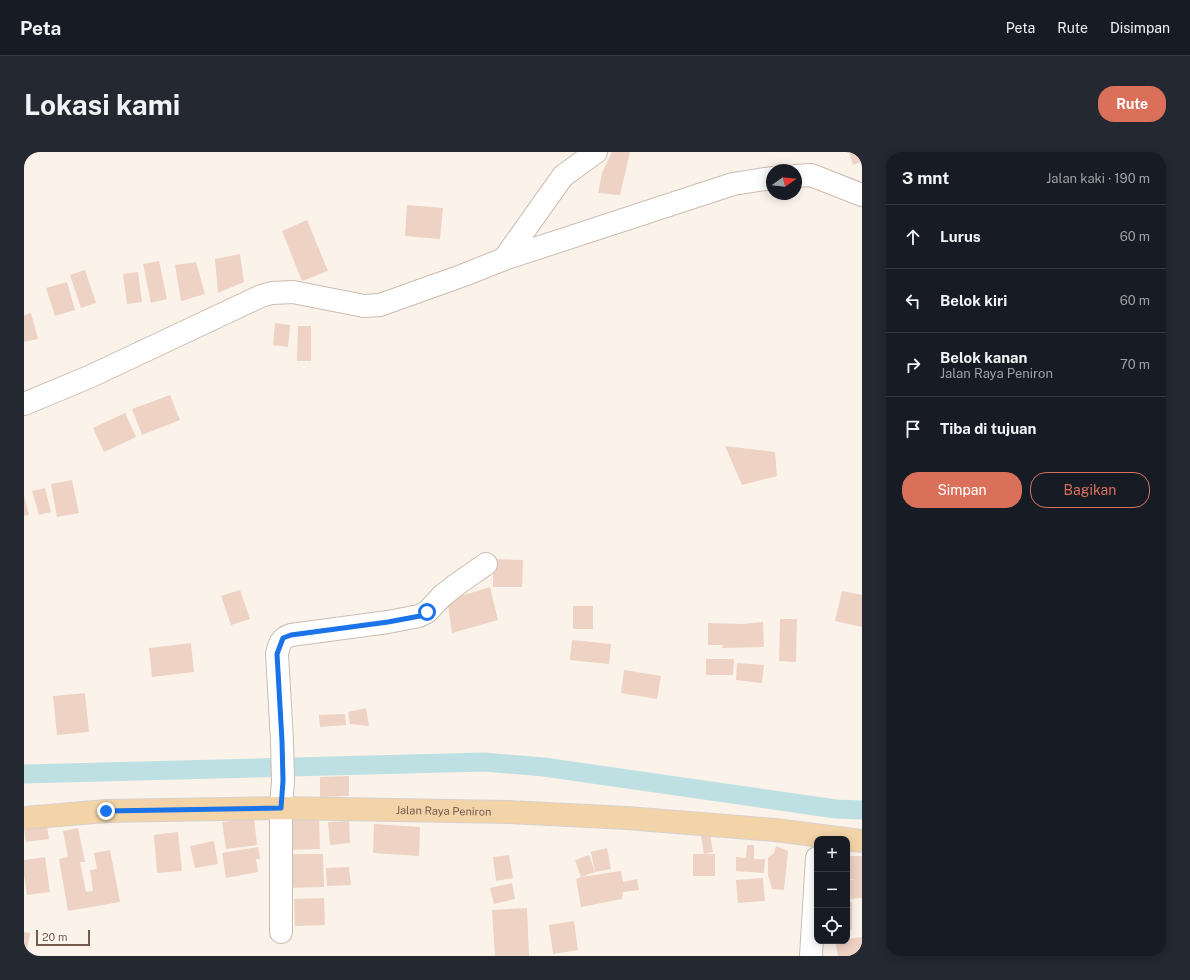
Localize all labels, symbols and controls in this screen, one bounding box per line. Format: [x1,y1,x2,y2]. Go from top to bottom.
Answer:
text: Peta [20,17,61,39]
text: Peta [1006,20,1035,36]
text: Rute [1057,20,1088,36]
text: Disimpan [1110,20,1170,36]
button: Rute [1098,86,1166,122]
text: Lokasi kami [24,88,180,121]
north arrow [766,164,802,200]
text: 3 mnt [902,168,949,188]
text: Jalan kaki · 190 m [1046,171,1150,186]
icon: ahead [902,226,924,248]
text: Lurus [940,228,981,245]
text: 60 m [1120,229,1150,244]
icon: left [902,290,924,312]
text: Belok kiri [940,292,1007,309]
text: 60 m [1120,293,1150,308]
text: Belok kanan [940,349,1027,366]
icon: right [902,354,924,376]
text: 70 m [1120,357,1150,372]
text: Jalan Raya Peniron [940,366,1053,381]
icon: arrive [902,418,924,440]
text: Tiba di tujuan [940,420,1036,437]
button: Simpan [902,472,1022,508]
button: Bagikan [1030,472,1150,508]
route start [418,603,436,621]
route end [97,802,115,820]
street label: Jalan Raya Peniron [396,804,492,818]
map controls [814,836,850,944]
button: + [814,836,850,872]
button: − [814,872,850,908]
button: locate [814,908,850,944]
scale bar [36,928,90,947]
text: 20 m [42,931,67,943]

